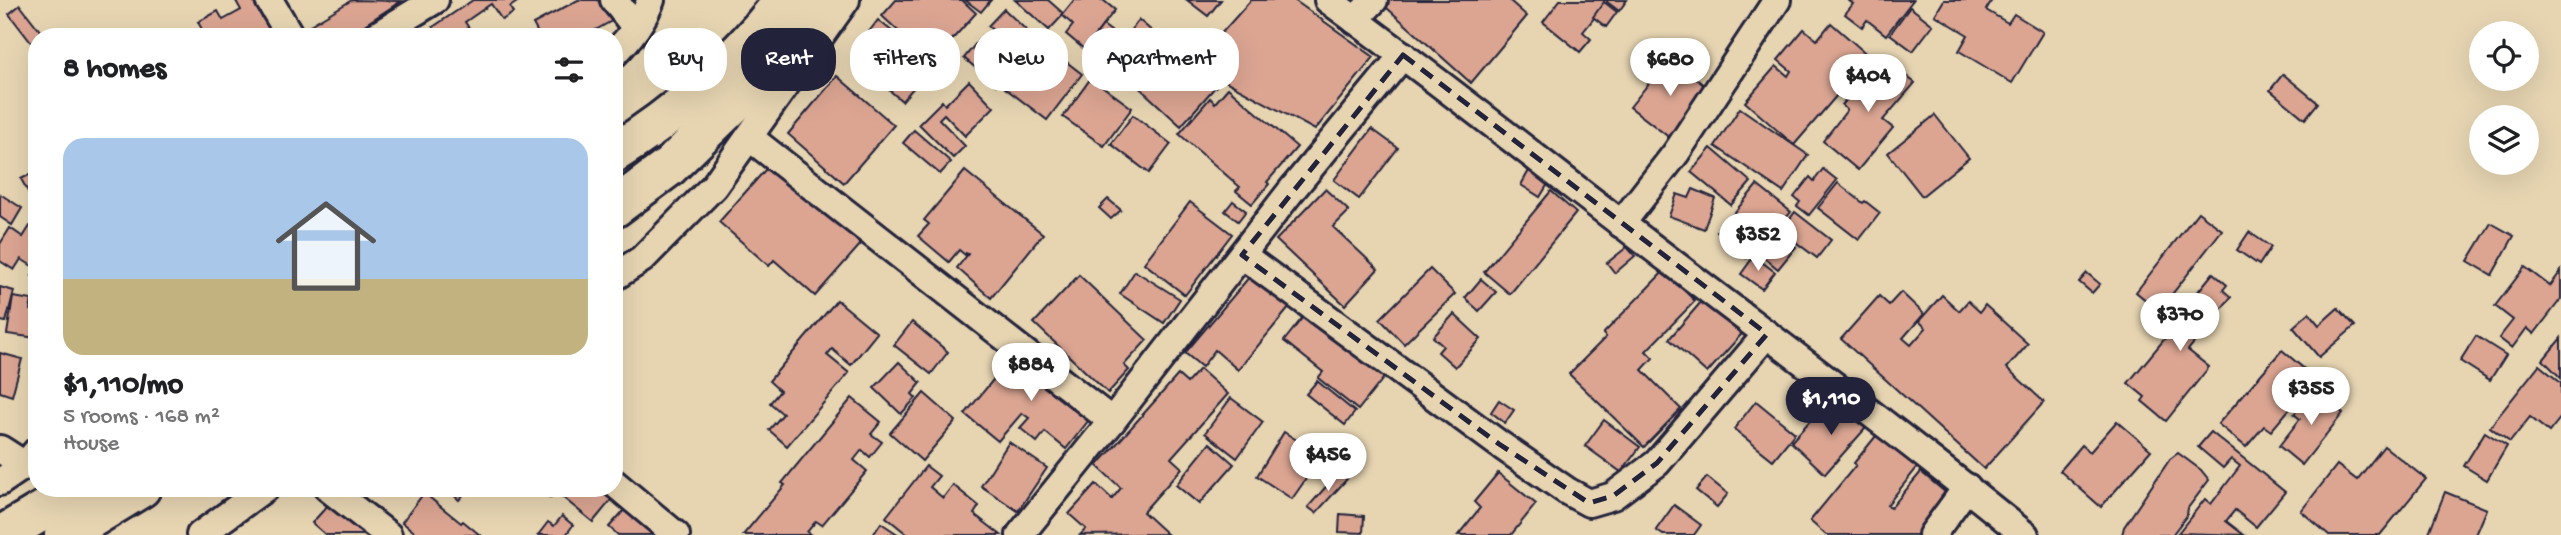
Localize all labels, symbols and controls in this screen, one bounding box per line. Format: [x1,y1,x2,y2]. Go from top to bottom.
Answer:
map controls [2469,21,2539,175]
button: locate [2469,21,2539,91]
chip: Buy [644,28,727,91]
chip: Rent [741,28,836,91]
chip: Filters [850,28,960,91]
chip: New [974,28,1068,91]
chip: Apartment [1082,28,1239,91]
pin: $680 [1629,38,1711,98]
text: $680 [1646,47,1694,74]
icon: filters [550,51,588,89]
text: 8 homes [63,53,166,88]
pin: $404 [1827,54,1909,114]
text: $404 [1845,63,1891,90]
button: layers [2469,105,2539,175]
icon: home [263,183,389,309]
pin: $352 [1717,214,1799,273]
text: $352 [1735,222,1781,249]
pin: $370 [2139,294,2221,353]
text: $370 [2156,302,2204,329]
pin: $884 [990,344,1072,403]
text: $884 [1008,352,1054,379]
pin: $355 [2270,368,2352,427]
text: $1,110/mo [63,369,183,404]
text: $355 [2288,376,2334,403]
pin: $1,110 [1774,378,1888,437]
text: $1,110 [1802,386,1860,413]
text: 5 rooms · 168 m² [63,404,220,431]
text: House [63,431,119,458]
pin: $456 [1287,434,1369,493]
text: $456 [1306,442,1350,469]

